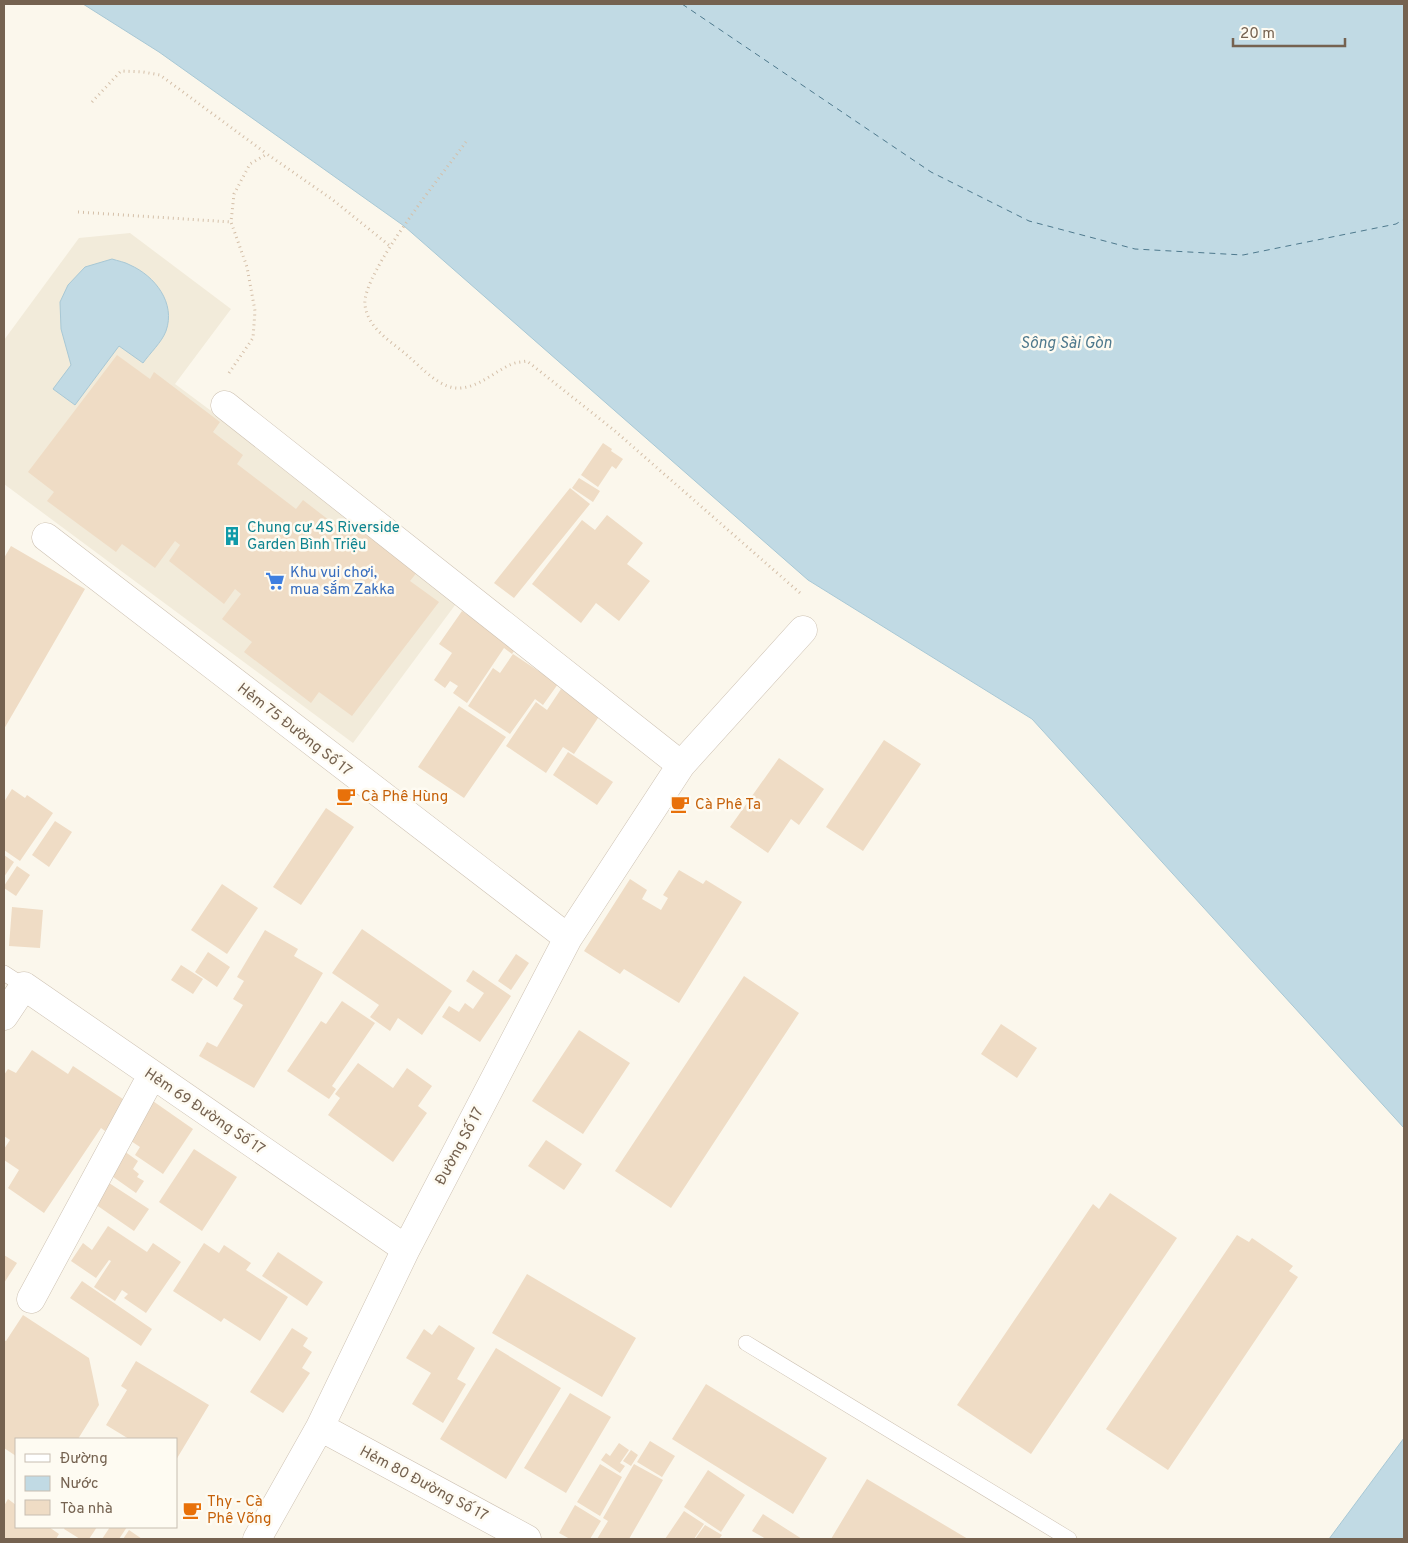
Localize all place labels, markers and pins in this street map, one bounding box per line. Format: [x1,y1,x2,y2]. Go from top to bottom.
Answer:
place label: Chung cư 4S Riverside Garden Bình Triệu [247,519,400,555]
building icon: Chung cư 4S Riverside Garden Bình Triệu [221,525,243,547]
place label: Khu vui chơi, mua sắm Zakka [290,564,395,600]
supermarket icon: Khu vui chơi, mua sắm Zakka [264,570,286,592]
cafe icon: Cà Phê Hùng [335,785,357,807]
place label: Cà Phê Hùng [361,788,448,807]
cafe icon: Cà Phê Ta [669,793,691,815]
place label: Cà Phê Ta [695,796,761,815]
place label: Thy - Cà Phê Võng [207,1493,271,1529]
cafe icon: Thy - Cà Phê Võng [181,1499,203,1521]

